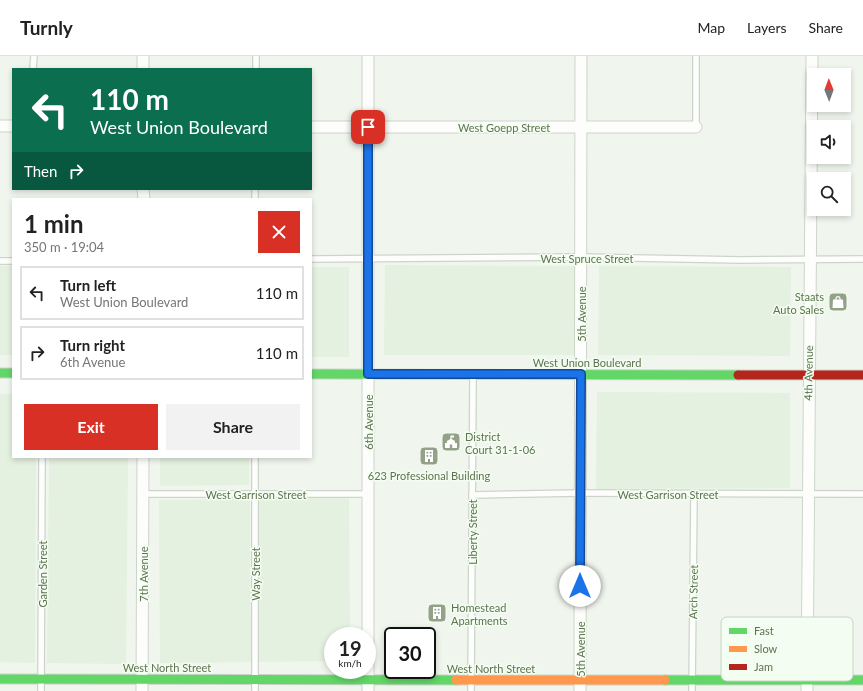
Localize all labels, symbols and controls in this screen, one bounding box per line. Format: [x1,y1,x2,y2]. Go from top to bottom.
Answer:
text: Turnly [20,16,73,39]
text: Map [697,19,725,36]
text: Layers [747,19,787,36]
text: Share [809,19,843,36]
north arrow [807,68,851,112]
map controls [807,68,851,216]
text: 110 m [90,82,169,116]
icon: left [24,84,76,136]
pin [351,110,385,144]
text: West Union Boulevard [90,116,268,138]
icon: arrive [357,116,379,138]
button: sound [807,120,851,164]
street label: West Goepp Street [458,121,550,134]
icon: right [65,160,87,182]
text: Then [24,162,57,180]
button: search [807,172,851,216]
text: 1 min [24,209,84,238]
button: close [258,211,300,253]
text: 350 m · 19:04 [24,239,104,255]
street label: West Spruce Street [541,252,634,265]
text: Turn left [60,276,116,294]
icon: left [26,282,48,304]
text: 110 m [256,284,298,302]
street label: 5th Avenue [575,286,588,342]
place label: Staats Auto Sales [773,290,824,316]
shop icon: Staats Auto Sales [827,291,849,313]
text: West Union Boulevard [60,294,188,310]
text: Turn right [60,336,125,354]
icon: right [26,342,48,364]
text: 110 m [256,344,298,362]
street label: 4th Avenue [801,345,815,401]
text: 6th Avenue [60,354,125,370]
street label: West Union Boulevard [533,356,641,369]
street label: 6th Avenue [362,394,375,450]
button: Exit [24,404,158,450]
button: Share [166,404,300,450]
place label: District Court 31-1-06 [465,430,535,456]
public building icon: District Court 31-1-06 [440,431,462,453]
building icon: 623 Professional Building [418,445,440,467]
place label: 623 Professional Building [368,469,490,482]
street label: West Garrison Street [205,488,307,501]
street label: West Garrison Street [617,488,719,501]
street label: Liberty Street [466,499,479,565]
street label: Garden Street [36,540,49,608]
street label: 7th Avenue [137,546,150,602]
street label: Way Street [249,547,262,601]
position arrow [559,565,601,607]
street label: Arch Street [686,565,700,619]
place label: Homestead Apartments [451,601,508,627]
building icon: Homestead Apartments [426,602,448,624]
legend [721,617,853,681]
street label: 5th Avenue [574,621,587,677]
text: Fast [754,624,774,637]
speed limit sign: 30 [384,627,436,679]
text: 19 [338,636,362,660]
text: Slow [754,642,778,655]
text: km/h [338,657,362,669]
text: Jam [754,660,773,673]
street label: West North Street [123,661,211,674]
street label: West North Street [447,662,535,675]

